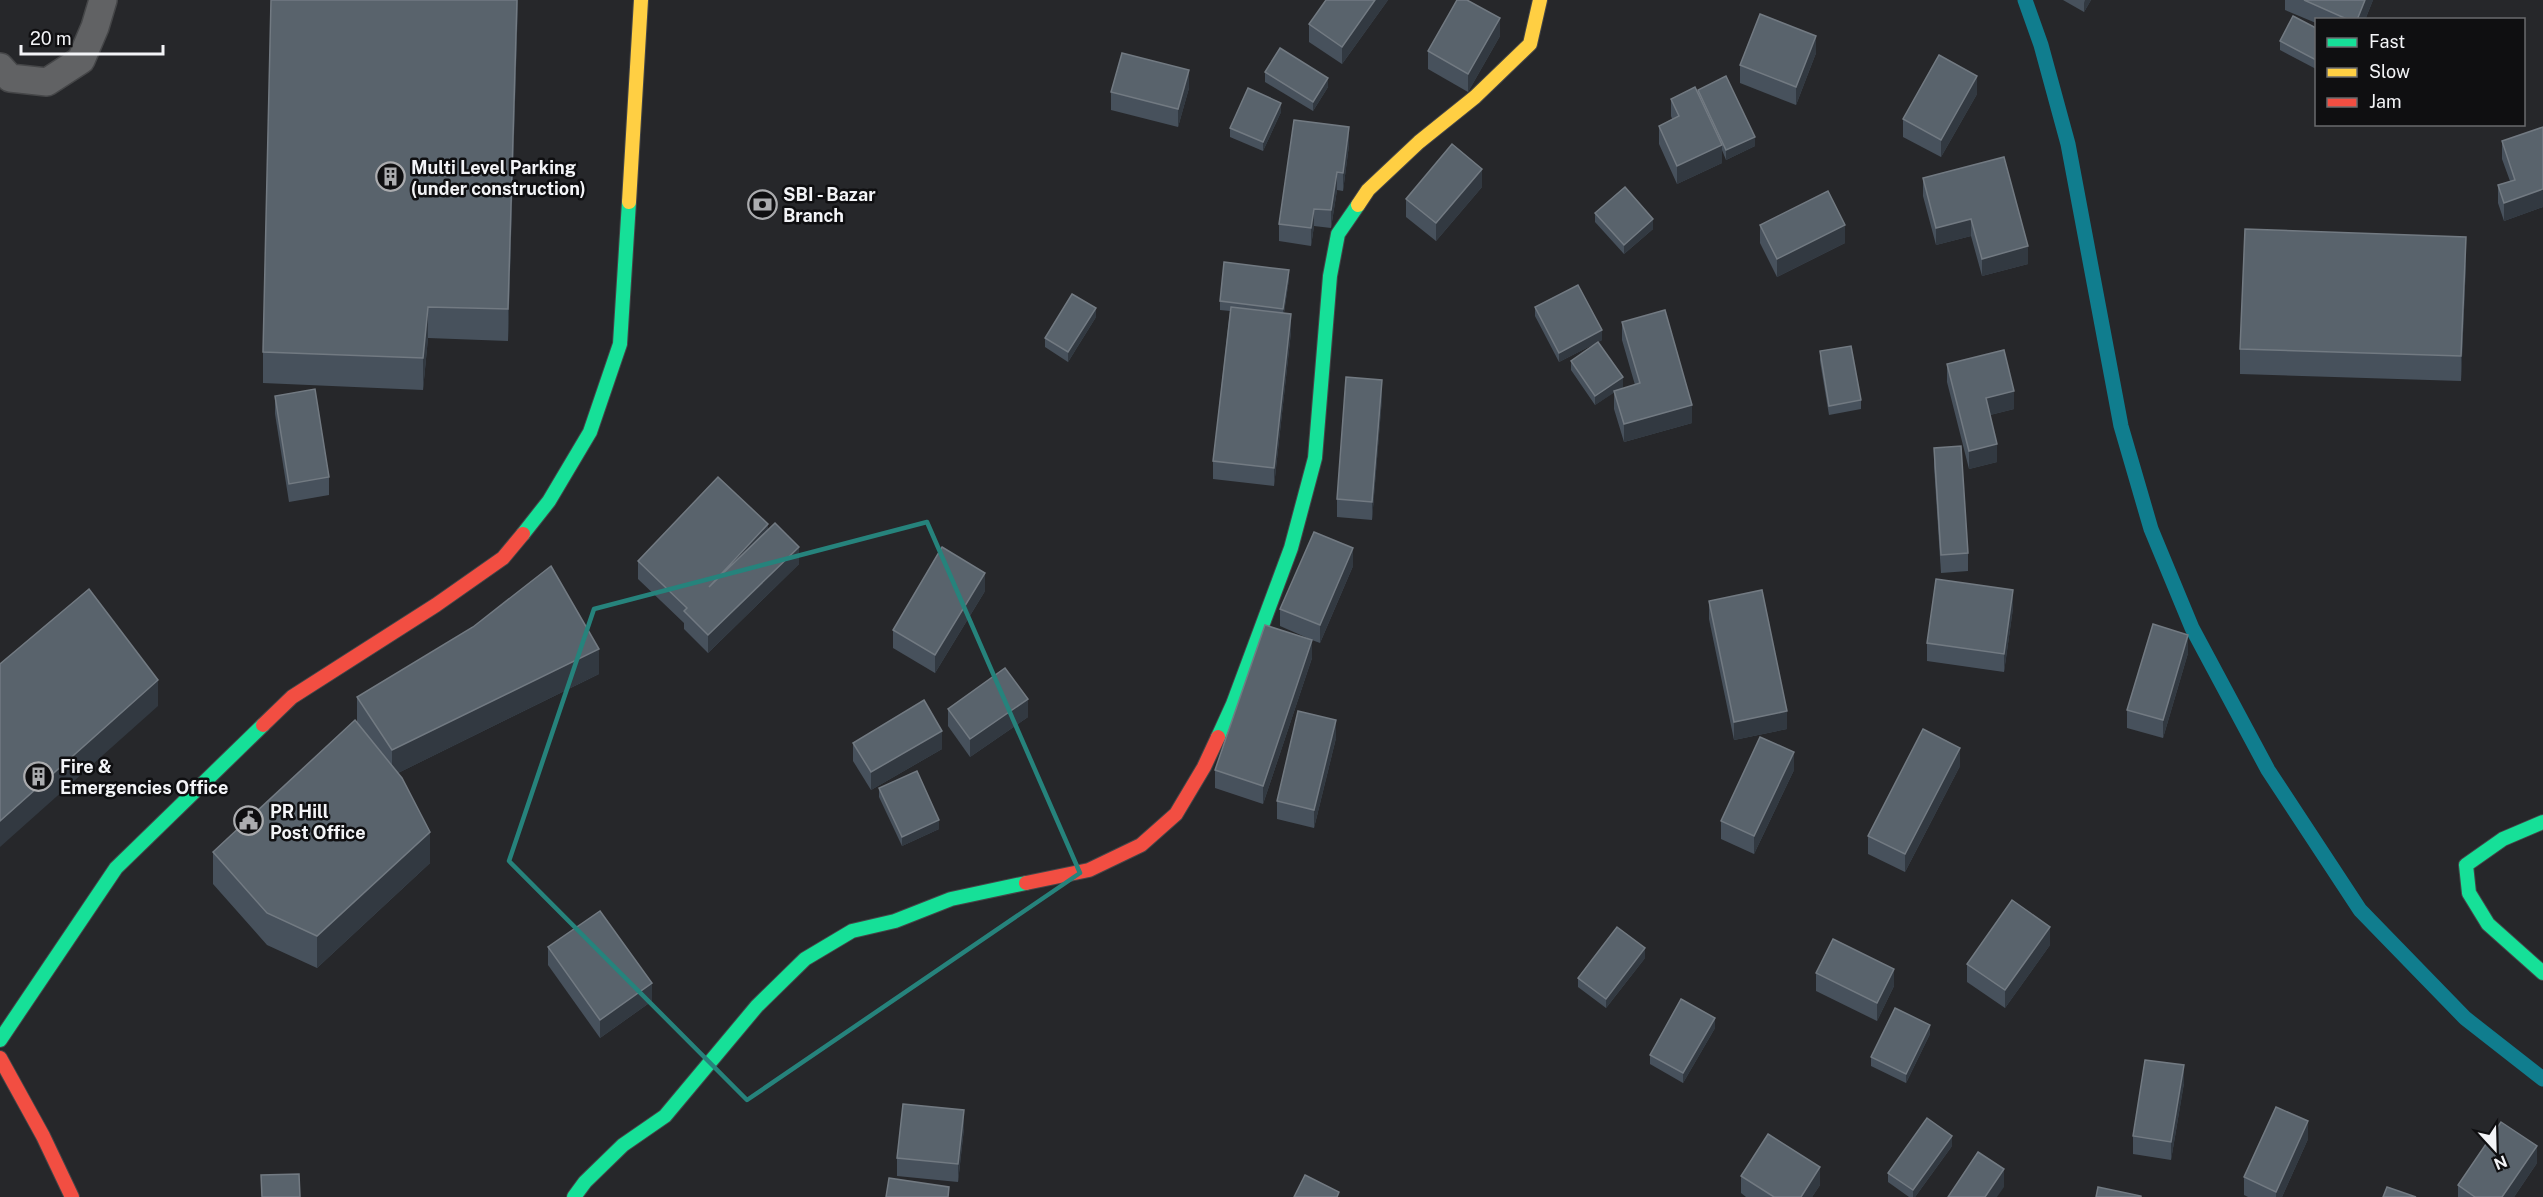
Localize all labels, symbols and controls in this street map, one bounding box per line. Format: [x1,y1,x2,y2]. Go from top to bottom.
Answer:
scale bar [21,18,164,56]
legend [2315,18,2525,126]
text: 20 m [30,28,72,49]
text: Fast [2369,31,2405,52]
text: Slow [2369,61,2410,82]
text: Jam [2369,91,2402,112]
place label: Multi Level Parking (under construction) [411,157,586,199]
building icon: Multi Level Parking (under construction) [374,161,406,193]
place label: SBI - Bazar Branch [783,184,876,226]
bank icon: SBI - Bazar Branch [746,188,778,220]
place label: Fire & Emergencies Office [60,756,228,798]
building icon: Fire & Emergencies Office [23,760,55,792]
place label: PR Hill Post Office [270,801,366,843]
public building icon: PR Hill Post Office [233,805,265,837]
north arrow [2465,1119,2525,1179]
text: N [2491,1151,2510,1174]

